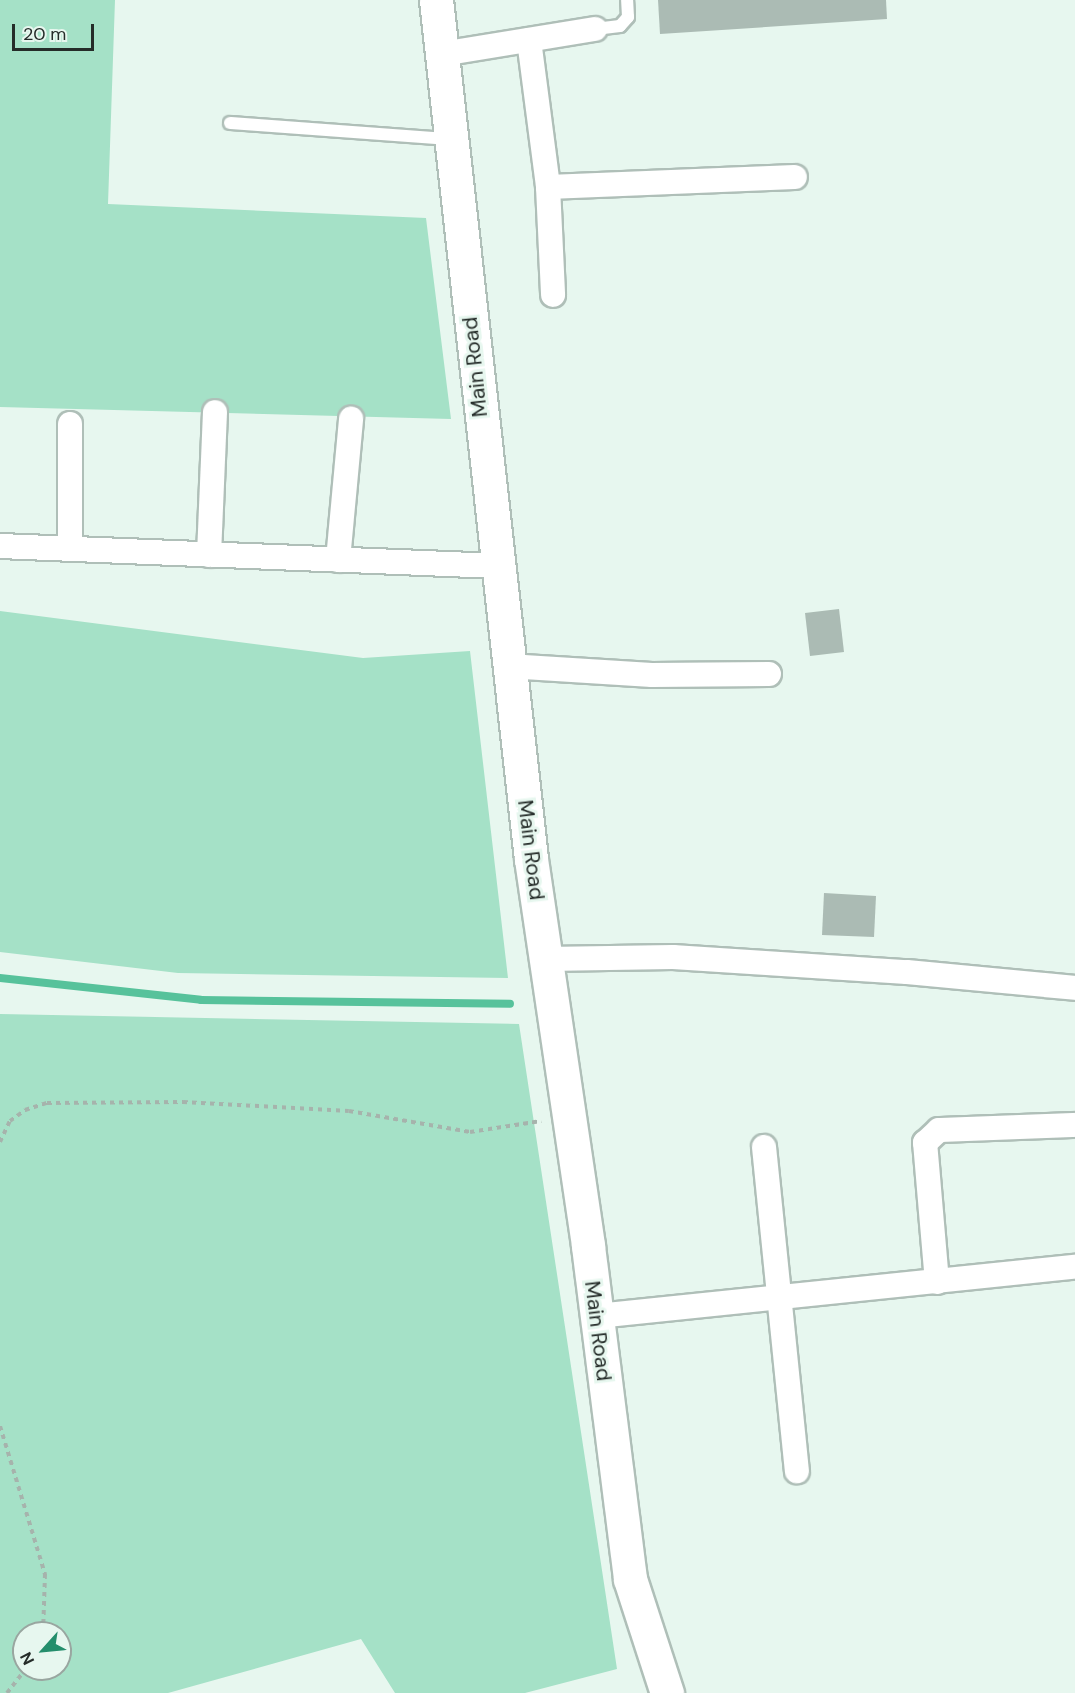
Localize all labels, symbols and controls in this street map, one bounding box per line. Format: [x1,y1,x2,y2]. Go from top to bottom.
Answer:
scale bar [15,12,98,50]
text: 20 m [23,22,66,46]
street label: Main Road [457,316,493,418]
street label: Main Road [512,799,550,901]
street label: Main Road [579,1280,617,1382]
north arrow [12,1621,72,1681]
text: N [15,1649,39,1668]

